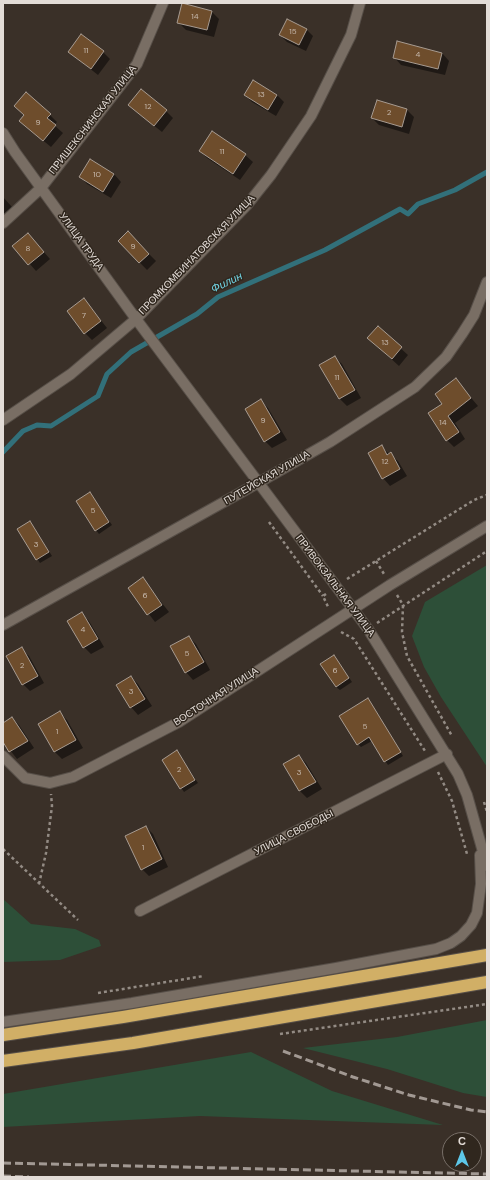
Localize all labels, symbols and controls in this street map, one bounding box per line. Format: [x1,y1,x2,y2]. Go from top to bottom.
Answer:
house number: 14 [191,12,199,22]
house number: 15 [289,27,297,37]
house number: 11 [84,46,88,56]
house number: 4 [416,50,420,60]
street label: ПРИШЕКСНИНСКАЯ УЛИЦА [47,63,139,177]
house number: 13 [257,90,265,100]
house number: 12 [144,102,152,112]
house number: 2 [387,108,391,118]
house number: 9 [35,118,41,128]
house number: 11 [220,147,224,157]
house number: 10 [93,170,101,180]
street label: ПРОМКОМБИНАТОВСКАЯ УЛИЦА [137,193,257,317]
street label: УЛИЦА ТРУДА [56,211,106,273]
house number: 9 [130,242,136,252]
house number: 8 [26,244,30,254]
water label: Филин [209,270,245,296]
house number: 7 [82,311,86,321]
house number: 13 [381,338,389,348]
house number: 11 [335,373,339,383]
house number: 9 [260,416,266,426]
house number: 14 [439,418,447,428]
street label: ПУТЕЙСКАЯ УЛИЦА [222,449,312,507]
house number: 12 [381,457,389,467]
house number: 5 [91,506,95,516]
street label: ПРИВОКЗАЛЬНАЯ УЛИЦА [293,533,377,639]
house number: 3 [34,540,38,550]
house number: 6 [142,591,148,601]
house number: 4 [81,625,85,635]
house number: 5 [185,649,189,659]
house number: 2 [20,661,24,671]
street label: ВОСТОЧНАЯ УЛИЦА [171,665,261,729]
house number: 6 [332,666,338,676]
house number: 3 [129,687,133,697]
house number: 5 [363,722,367,732]
house number: 1 [56,727,58,737]
house number: 2 [177,765,181,775]
house number: 3 [297,768,301,778]
street label: УЛИЦА СВОБОДЫ [252,808,336,858]
house number: 1 [142,843,144,853]
north arrow [442,1132,482,1172]
text: С [458,1134,466,1148]

